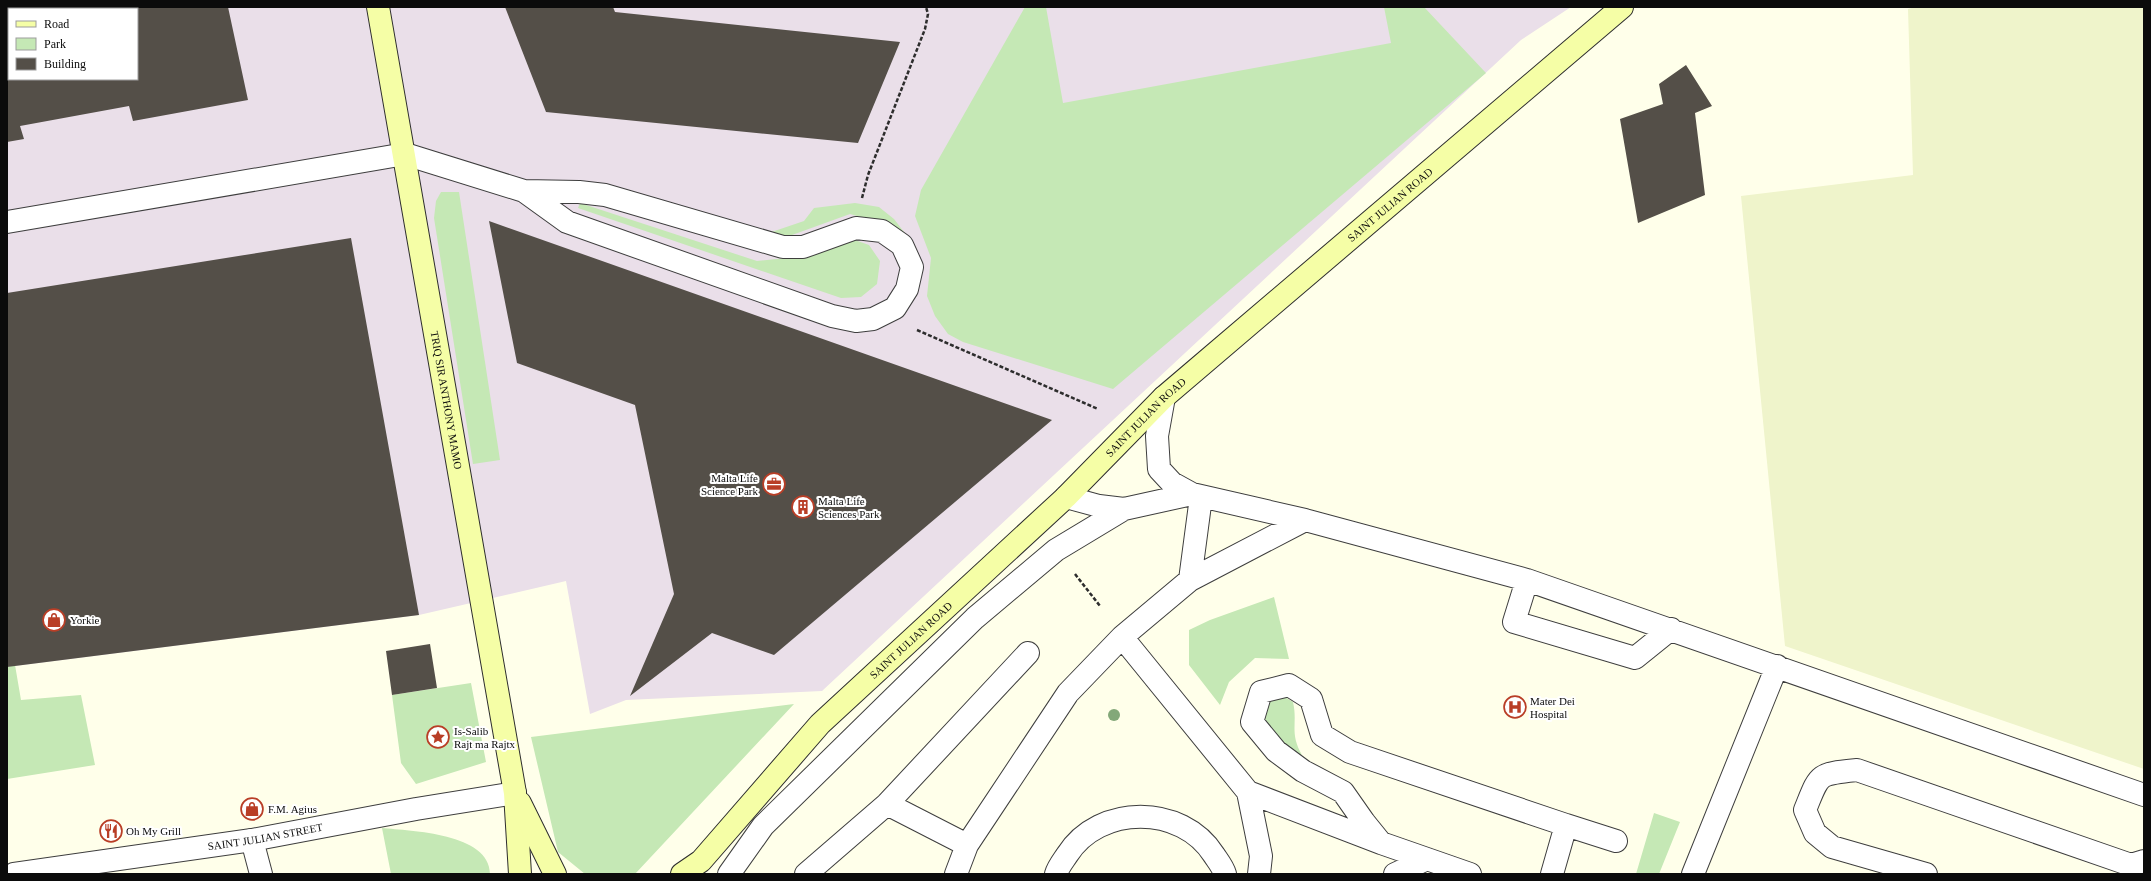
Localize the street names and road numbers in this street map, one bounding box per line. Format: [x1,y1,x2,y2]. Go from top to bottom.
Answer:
street label: SAINT JULIAN ROAD [1345,165,1435,244]
street label: TRIQ SIR ANTHONY MAMO [429,330,464,470]
street label: SAINT JULIAN ROAD [1103,375,1188,459]
street label: SAINT JULIAN ROAD [867,599,954,681]
street label: SAINT JULIAN STREET [207,821,324,852]

